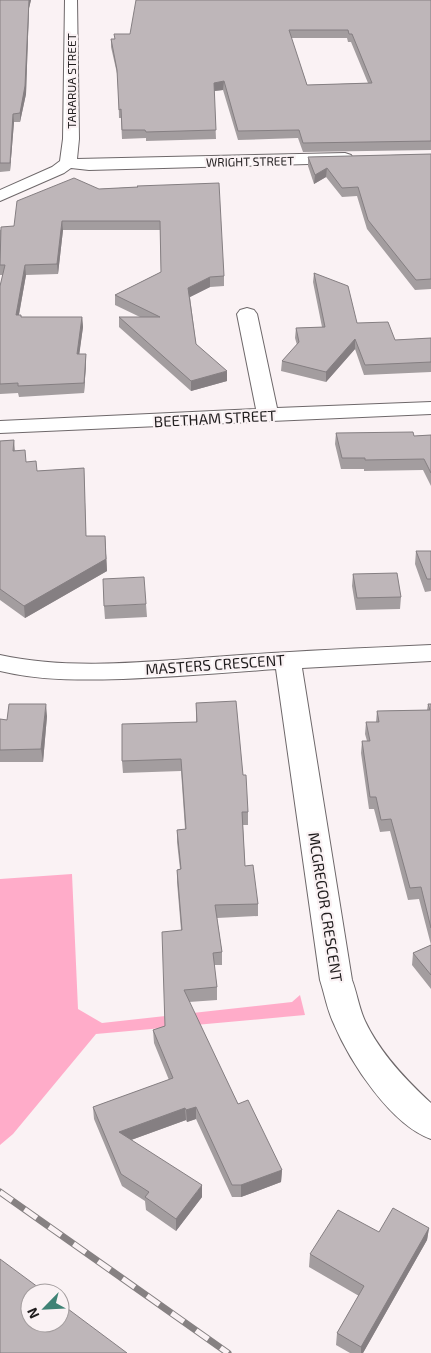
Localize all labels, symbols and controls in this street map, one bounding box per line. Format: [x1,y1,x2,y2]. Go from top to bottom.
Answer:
street label: TARARUA STREET [64,33,78,129]
street label: WRIGHT STREET [206,153,294,169]
street label: BEETHAM STREET [153,406,277,430]
street label: MASTERS CRESCENT [145,650,286,678]
street label: MCGREGOR CRESCENT [305,831,347,983]
north arrow [20,1283,70,1333]
text: N [23,1305,42,1322]

